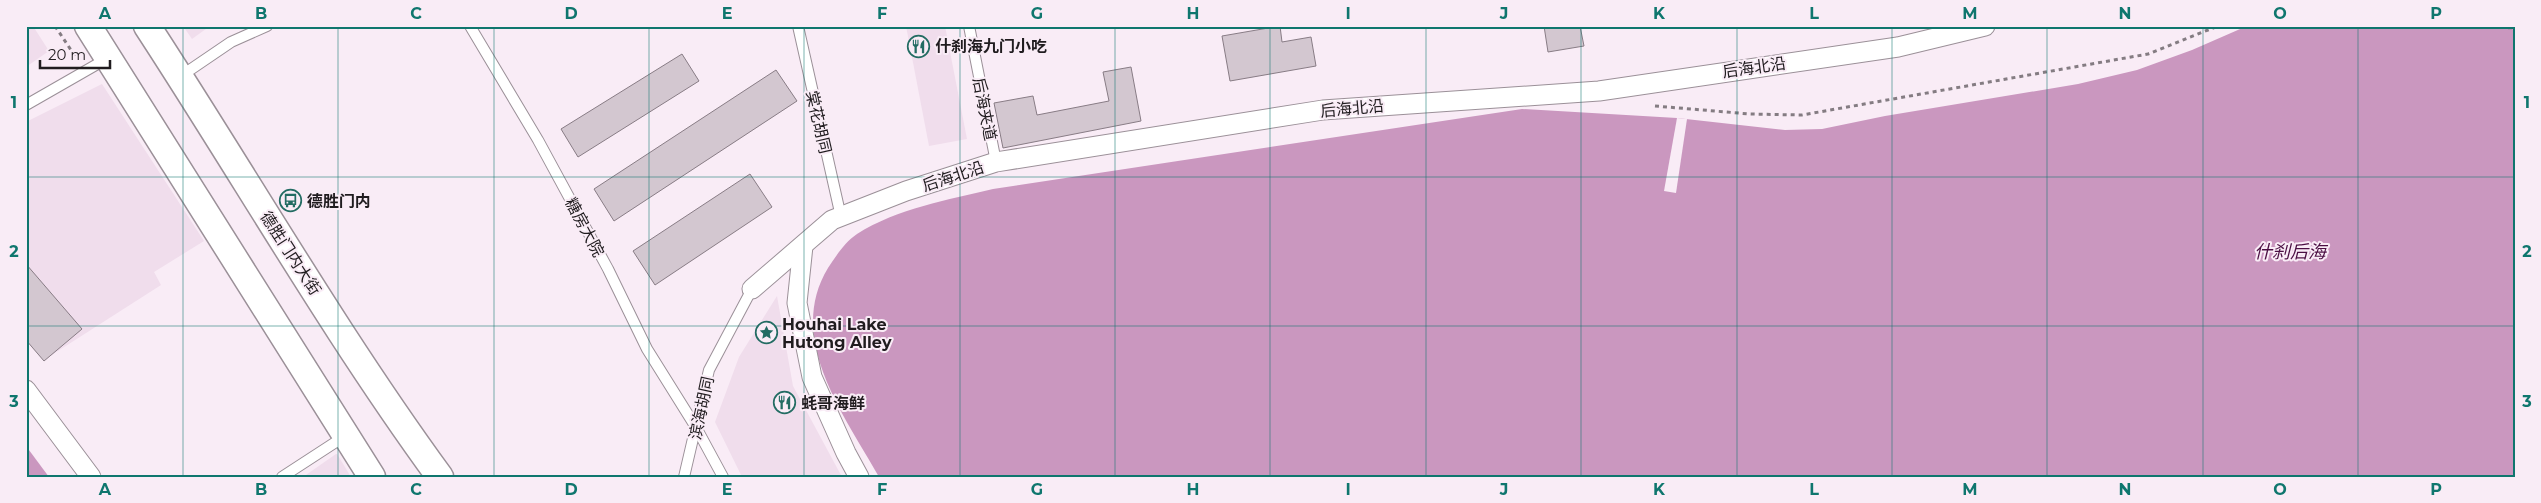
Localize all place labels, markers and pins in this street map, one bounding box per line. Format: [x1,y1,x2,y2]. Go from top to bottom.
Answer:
restaurant icon: 什刹海九门小吃 [907,34,931,58]
place label: 什刹海九门小吃 [935,37,1047,56]
bus stop icon: 德胜门内 [279,189,303,213]
place label: 德胜门内 [307,192,371,211]
place label: Houhai Lake Hutong Alley [782,315,892,352]
place icon: Houhai Lake Hutong Alley [754,321,778,345]
restaurant icon: 蚝哥海鲜 [773,391,797,415]
place label: 蚝哥海鲜 [801,394,865,413]

